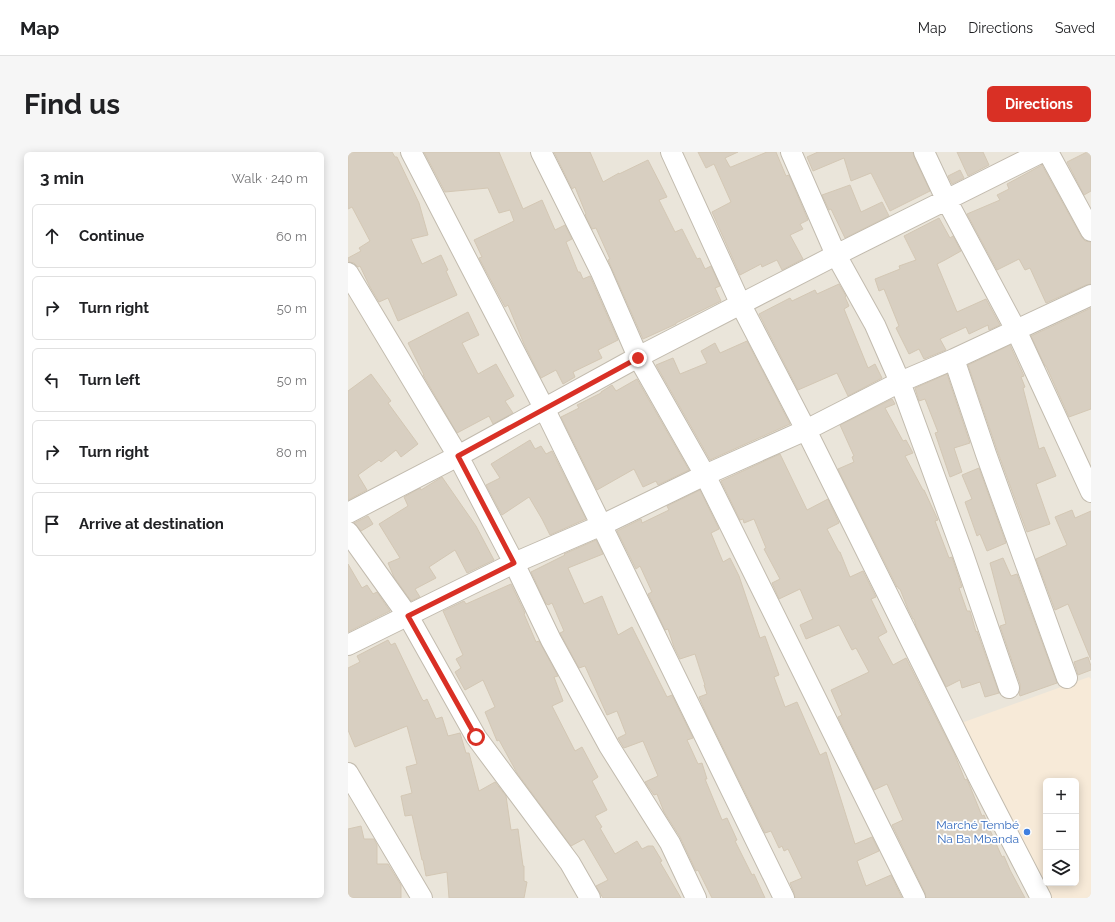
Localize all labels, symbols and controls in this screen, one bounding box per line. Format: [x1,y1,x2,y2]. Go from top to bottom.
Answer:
text: Map [20,17,59,39]
text: Map [918,20,946,36]
text: Directions [968,20,1033,36]
text: Saved [1055,20,1095,36]
button: Directions [987,86,1091,122]
text: Find us [24,88,120,121]
text: 3 min [40,168,84,188]
text: Walk · 240 m [231,171,308,186]
icon: ahead [41,225,63,247]
text: Continue [79,227,144,245]
text: 60 m [276,229,307,244]
icon: right [41,297,63,319]
text: Turn right [79,299,149,317]
text: 50 m [277,301,307,316]
route end [629,349,647,367]
icon: left [41,369,63,391]
text: Turn left [79,371,140,389]
text: 50 m [277,373,307,388]
icon: right [41,441,63,463]
text: Turn right [79,443,149,461]
text: 80 m [276,445,307,460]
icon: arrive [41,513,63,535]
text: Arrive at destination [79,515,224,533]
route start [467,728,485,746]
map controls [1043,778,1079,886]
button: + [1043,778,1079,814]
button: − [1043,814,1079,850]
place label: Marché Tembé Na Ba Mbanda [936,818,1019,846]
marker: Marché Tembé Na Ba Mbanda [1022,827,1032,837]
button: layers [1043,850,1079,886]

